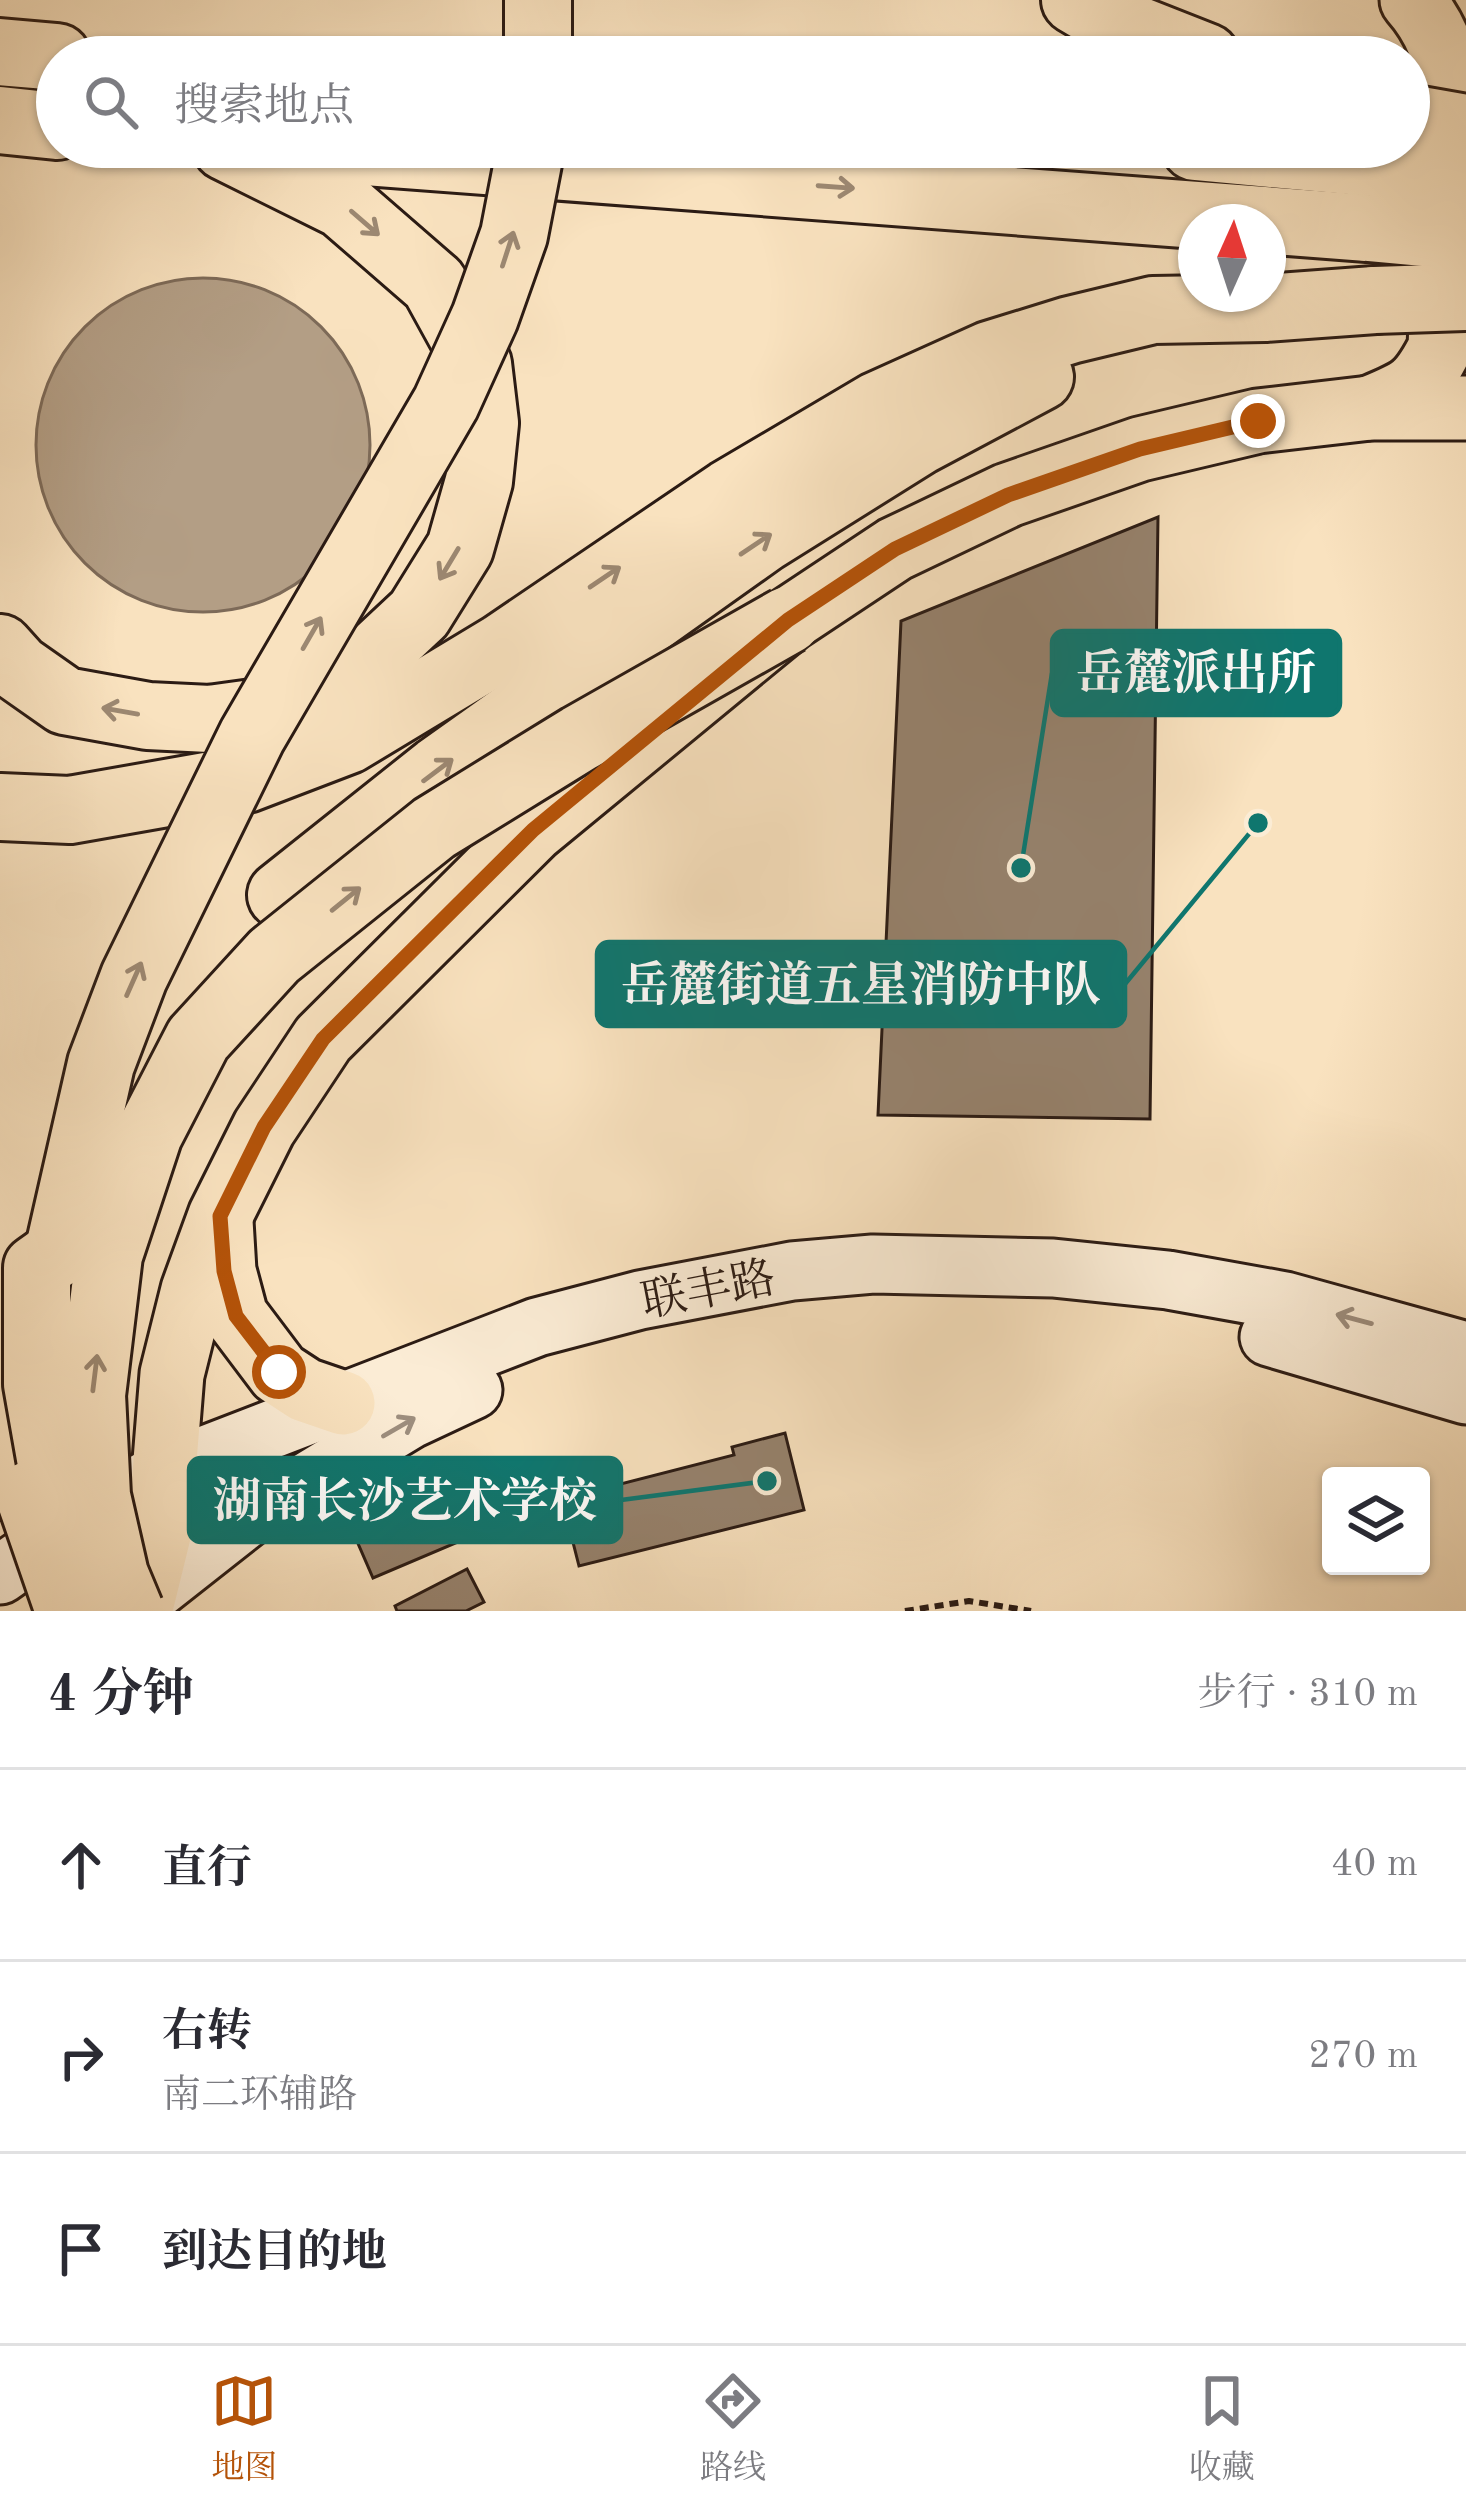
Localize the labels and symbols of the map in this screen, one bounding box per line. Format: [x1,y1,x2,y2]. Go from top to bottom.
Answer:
one-way arrow [816,176,855,199]
north arrow [1178,204,1286,312]
one-way arrow [349,209,379,236]
one-way arrow [499,231,521,269]
route end [1231,394,1285,448]
one-way arrow [739,532,773,557]
one-way arrow [437,546,461,581]
one-way arrow [588,564,622,589]
one-way arrow [301,616,325,651]
callout: 岳麓派出所 [1052,631,1340,715]
text: 岳麓派出所 [1076,647,1316,700]
one-way arrow [101,699,140,721]
one-way arrow [422,757,454,784]
one-way arrow [330,886,361,913]
callout: 岳麓街道五星消防中队 [597,942,1125,1026]
text: 岳麓街道五星消防中队 [621,959,1101,1012]
one-way arrow [125,962,146,999]
street label: 联丰路 [638,1254,779,1327]
one-way arrow [1335,1307,1373,1329]
route start [252,1345,306,1399]
one-way arrow [84,1354,106,1393]
one-way arrow [381,1415,416,1439]
callout: 湖南长沙艺术学校 [189,1458,621,1542]
text: 湖南长沙艺术学校 [213,1476,597,1528]

